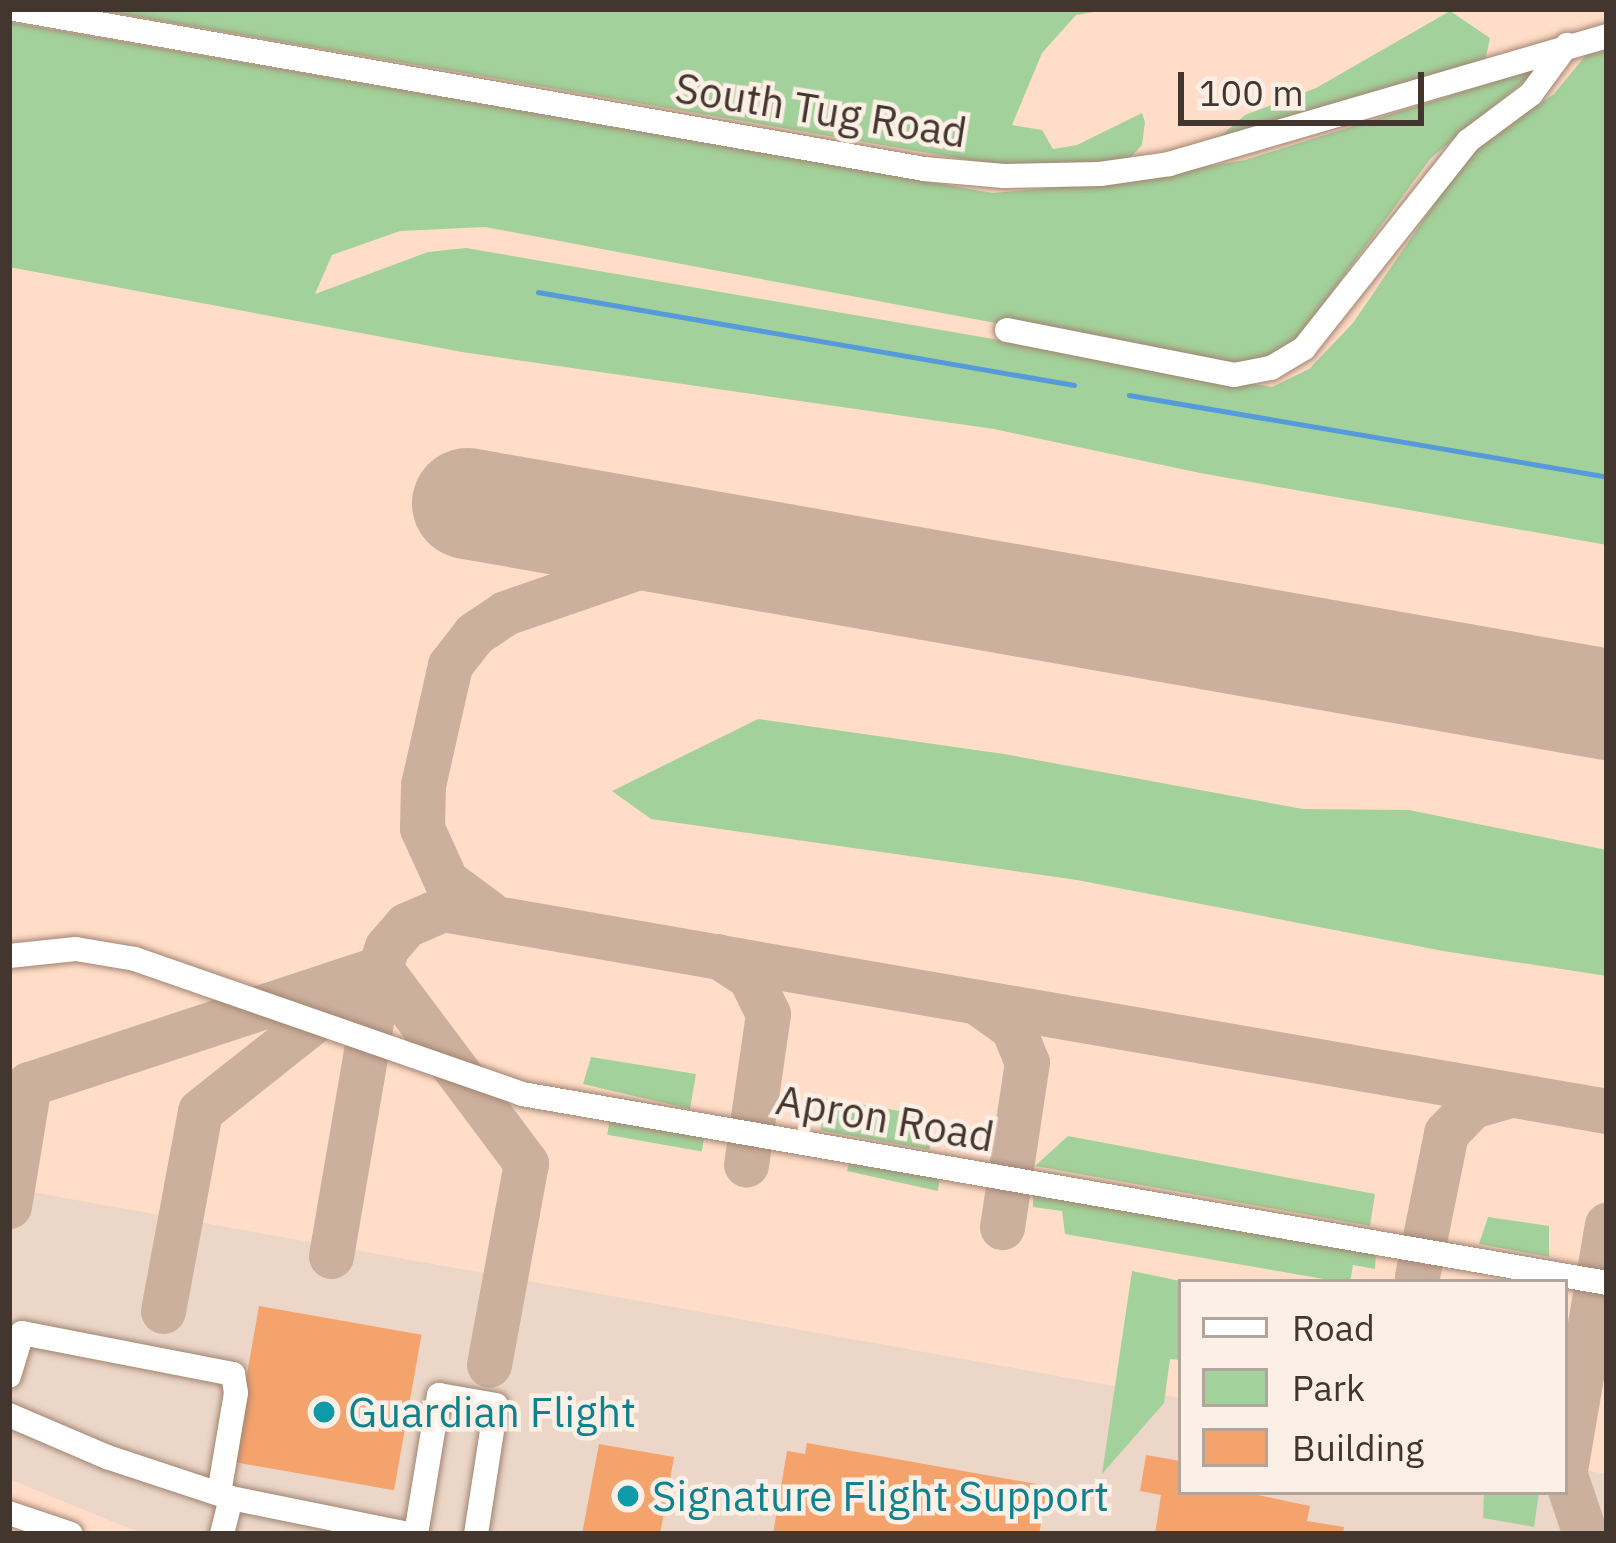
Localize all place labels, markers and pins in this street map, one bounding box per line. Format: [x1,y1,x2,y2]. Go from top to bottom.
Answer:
place label: Guardian Flight [348,1387,636,1437]
marker: Guardian Flight [311,1399,337,1425]
place label: Signature Flight Support [652,1471,1109,1521]
marker: Signature Flight Support [615,1483,641,1509]

